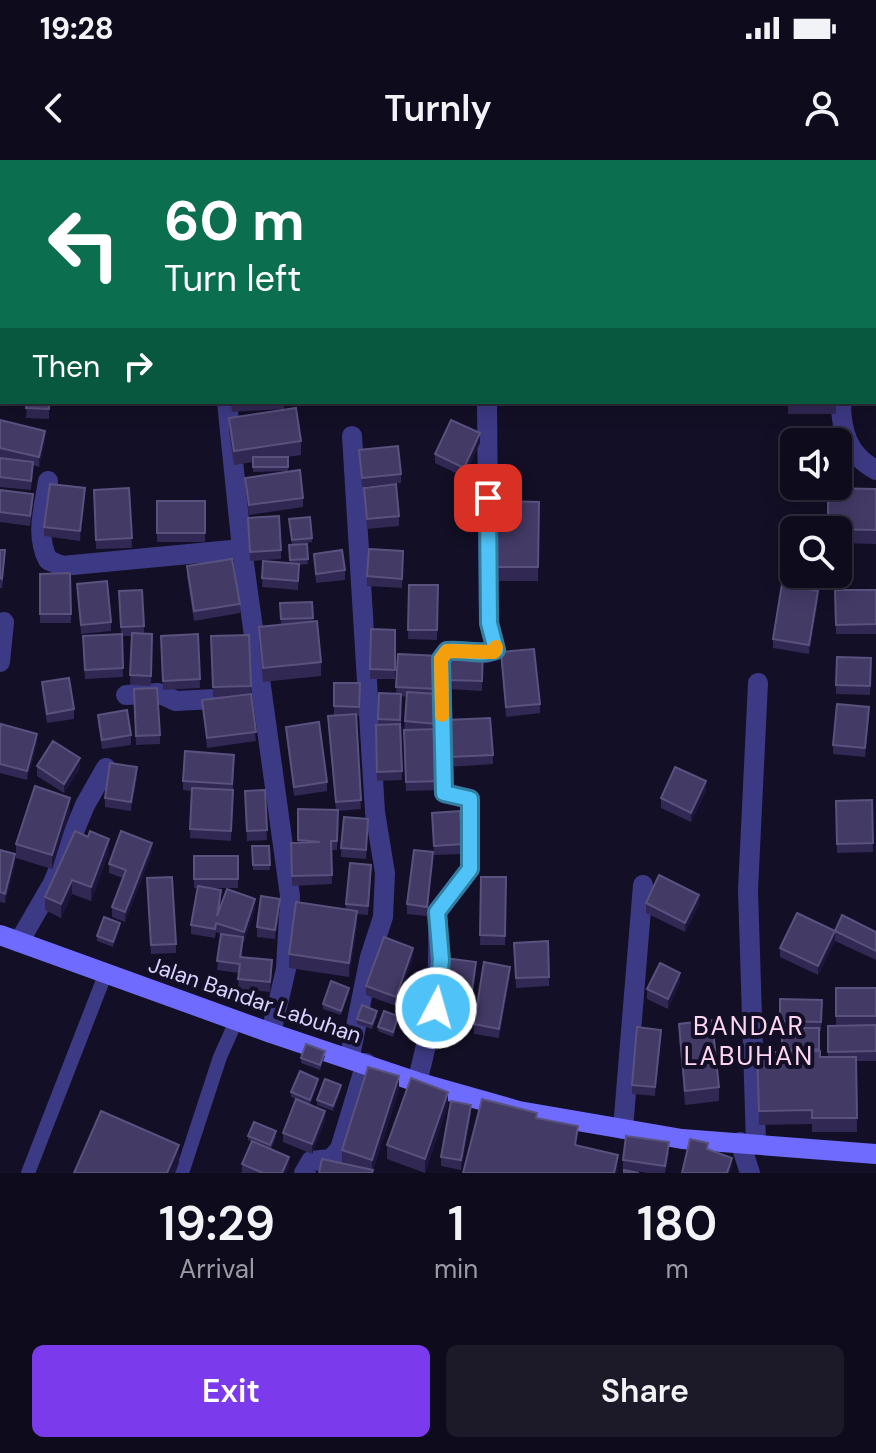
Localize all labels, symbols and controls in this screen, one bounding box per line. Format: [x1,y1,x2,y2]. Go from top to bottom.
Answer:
text: 19:28 [40,9,114,48]
text: Turnly [384,85,492,132]
icon: back [32,86,76,130]
icon: person [800,86,844,130]
text: 60 m [164,184,305,257]
icon: left [32,192,136,296]
text: Turn left [164,255,301,302]
icon: right [116,344,160,388]
text: Then [32,347,100,386]
map controls [780,428,852,588]
button: sound [780,428,852,500]
pin [454,464,522,532]
icon: arrive [466,476,510,520]
button: search [780,516,852,588]
street label: Jalan Bandar Labuhan [145,950,365,1050]
position arrow [394,966,478,1050]
district label: BANDAR LABUHAN [684,1009,814,1073]
text: 19:29 [159,1192,275,1255]
text: 1 [448,1192,464,1255]
text: 180 [637,1192,717,1255]
text: Arrival [179,1252,255,1286]
text: min [434,1252,478,1286]
text: m [666,1252,689,1286]
button: Exit [32,1345,430,1437]
button: Share [446,1345,844,1437]

